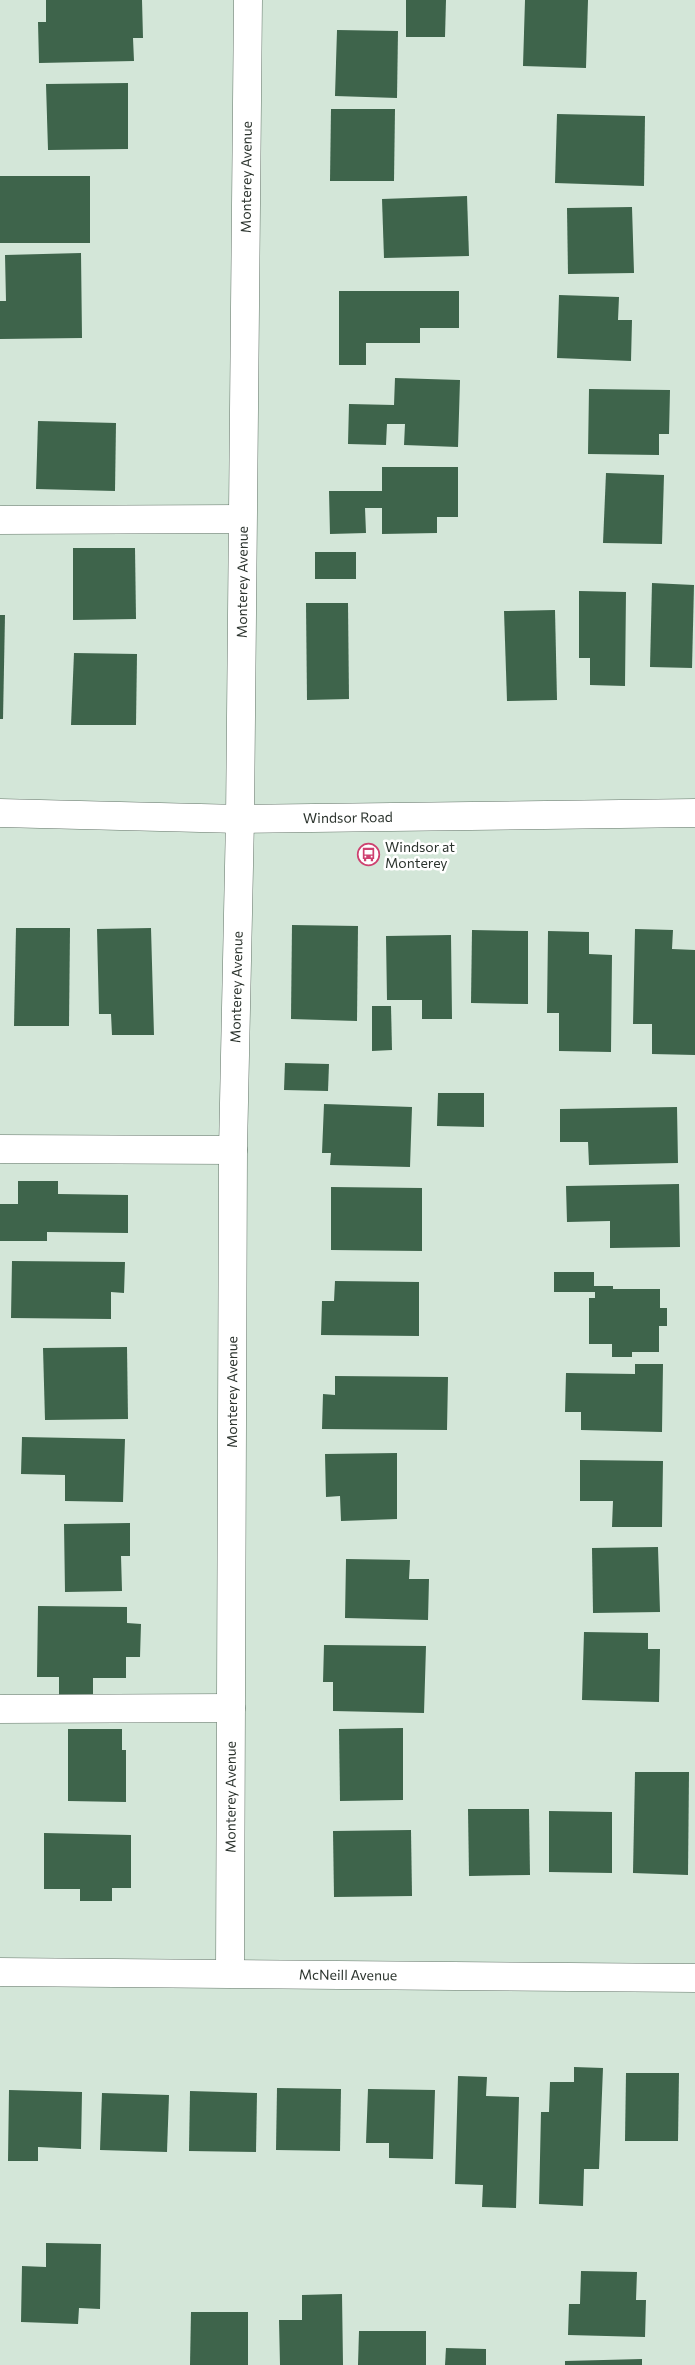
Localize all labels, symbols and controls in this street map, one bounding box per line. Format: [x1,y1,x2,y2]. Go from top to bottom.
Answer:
street label: Monterey Avenue [237,121,255,233]
street label: Monterey Avenue [233,526,251,638]
street label: Windsor Road [303,808,393,826]
place label: Windsor at Monterey [385,838,455,871]
bus stop icon: Windsor at Monterey [357,843,381,867]
street label: Monterey Avenue [226,931,246,1043]
street label: Monterey Avenue [223,1336,240,1448]
street label: Monterey Avenue [221,1741,239,1853]
street label: McNeill Avenue [299,1966,397,1983]

